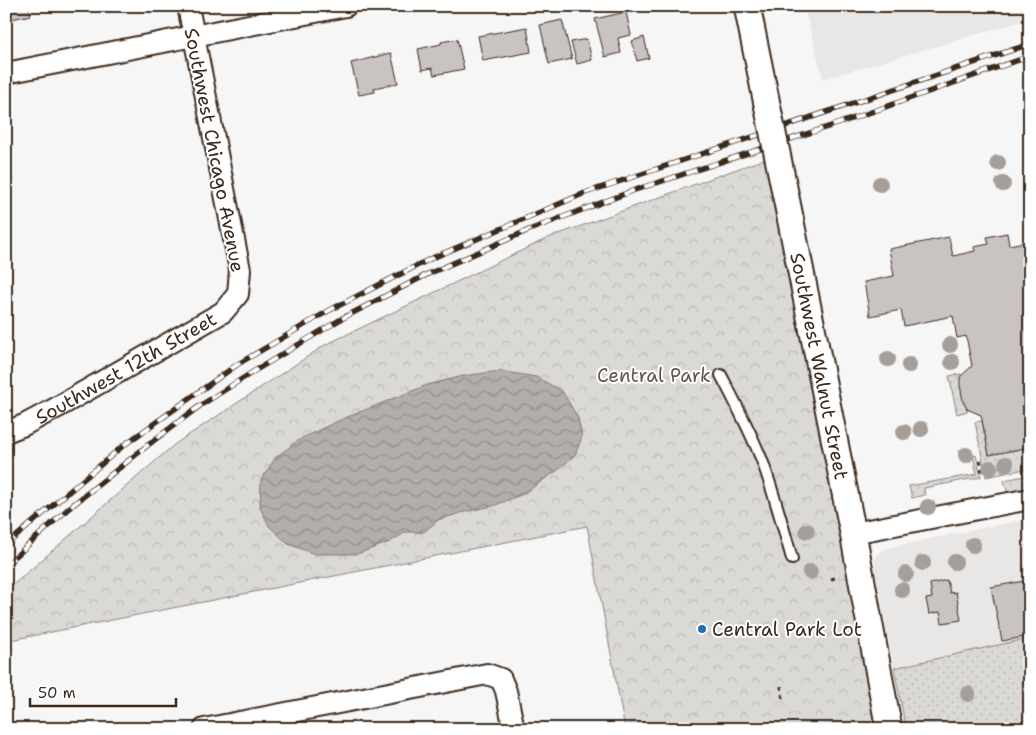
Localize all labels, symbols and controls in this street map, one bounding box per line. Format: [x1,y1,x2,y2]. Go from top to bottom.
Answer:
street label: Southwest Chicago Avenue [179,26,250,274]
street label: Southwest Walnut Street [784,251,854,482]
street label: Southwest 12th Street [31,306,221,430]
park label: Central Park [597,363,711,388]
place label: Central Park Lot [712,617,862,642]
marker: Central Park Lot [696,623,708,635]
scale bar [30,675,176,707]
text: 50 m [38,683,76,703]

